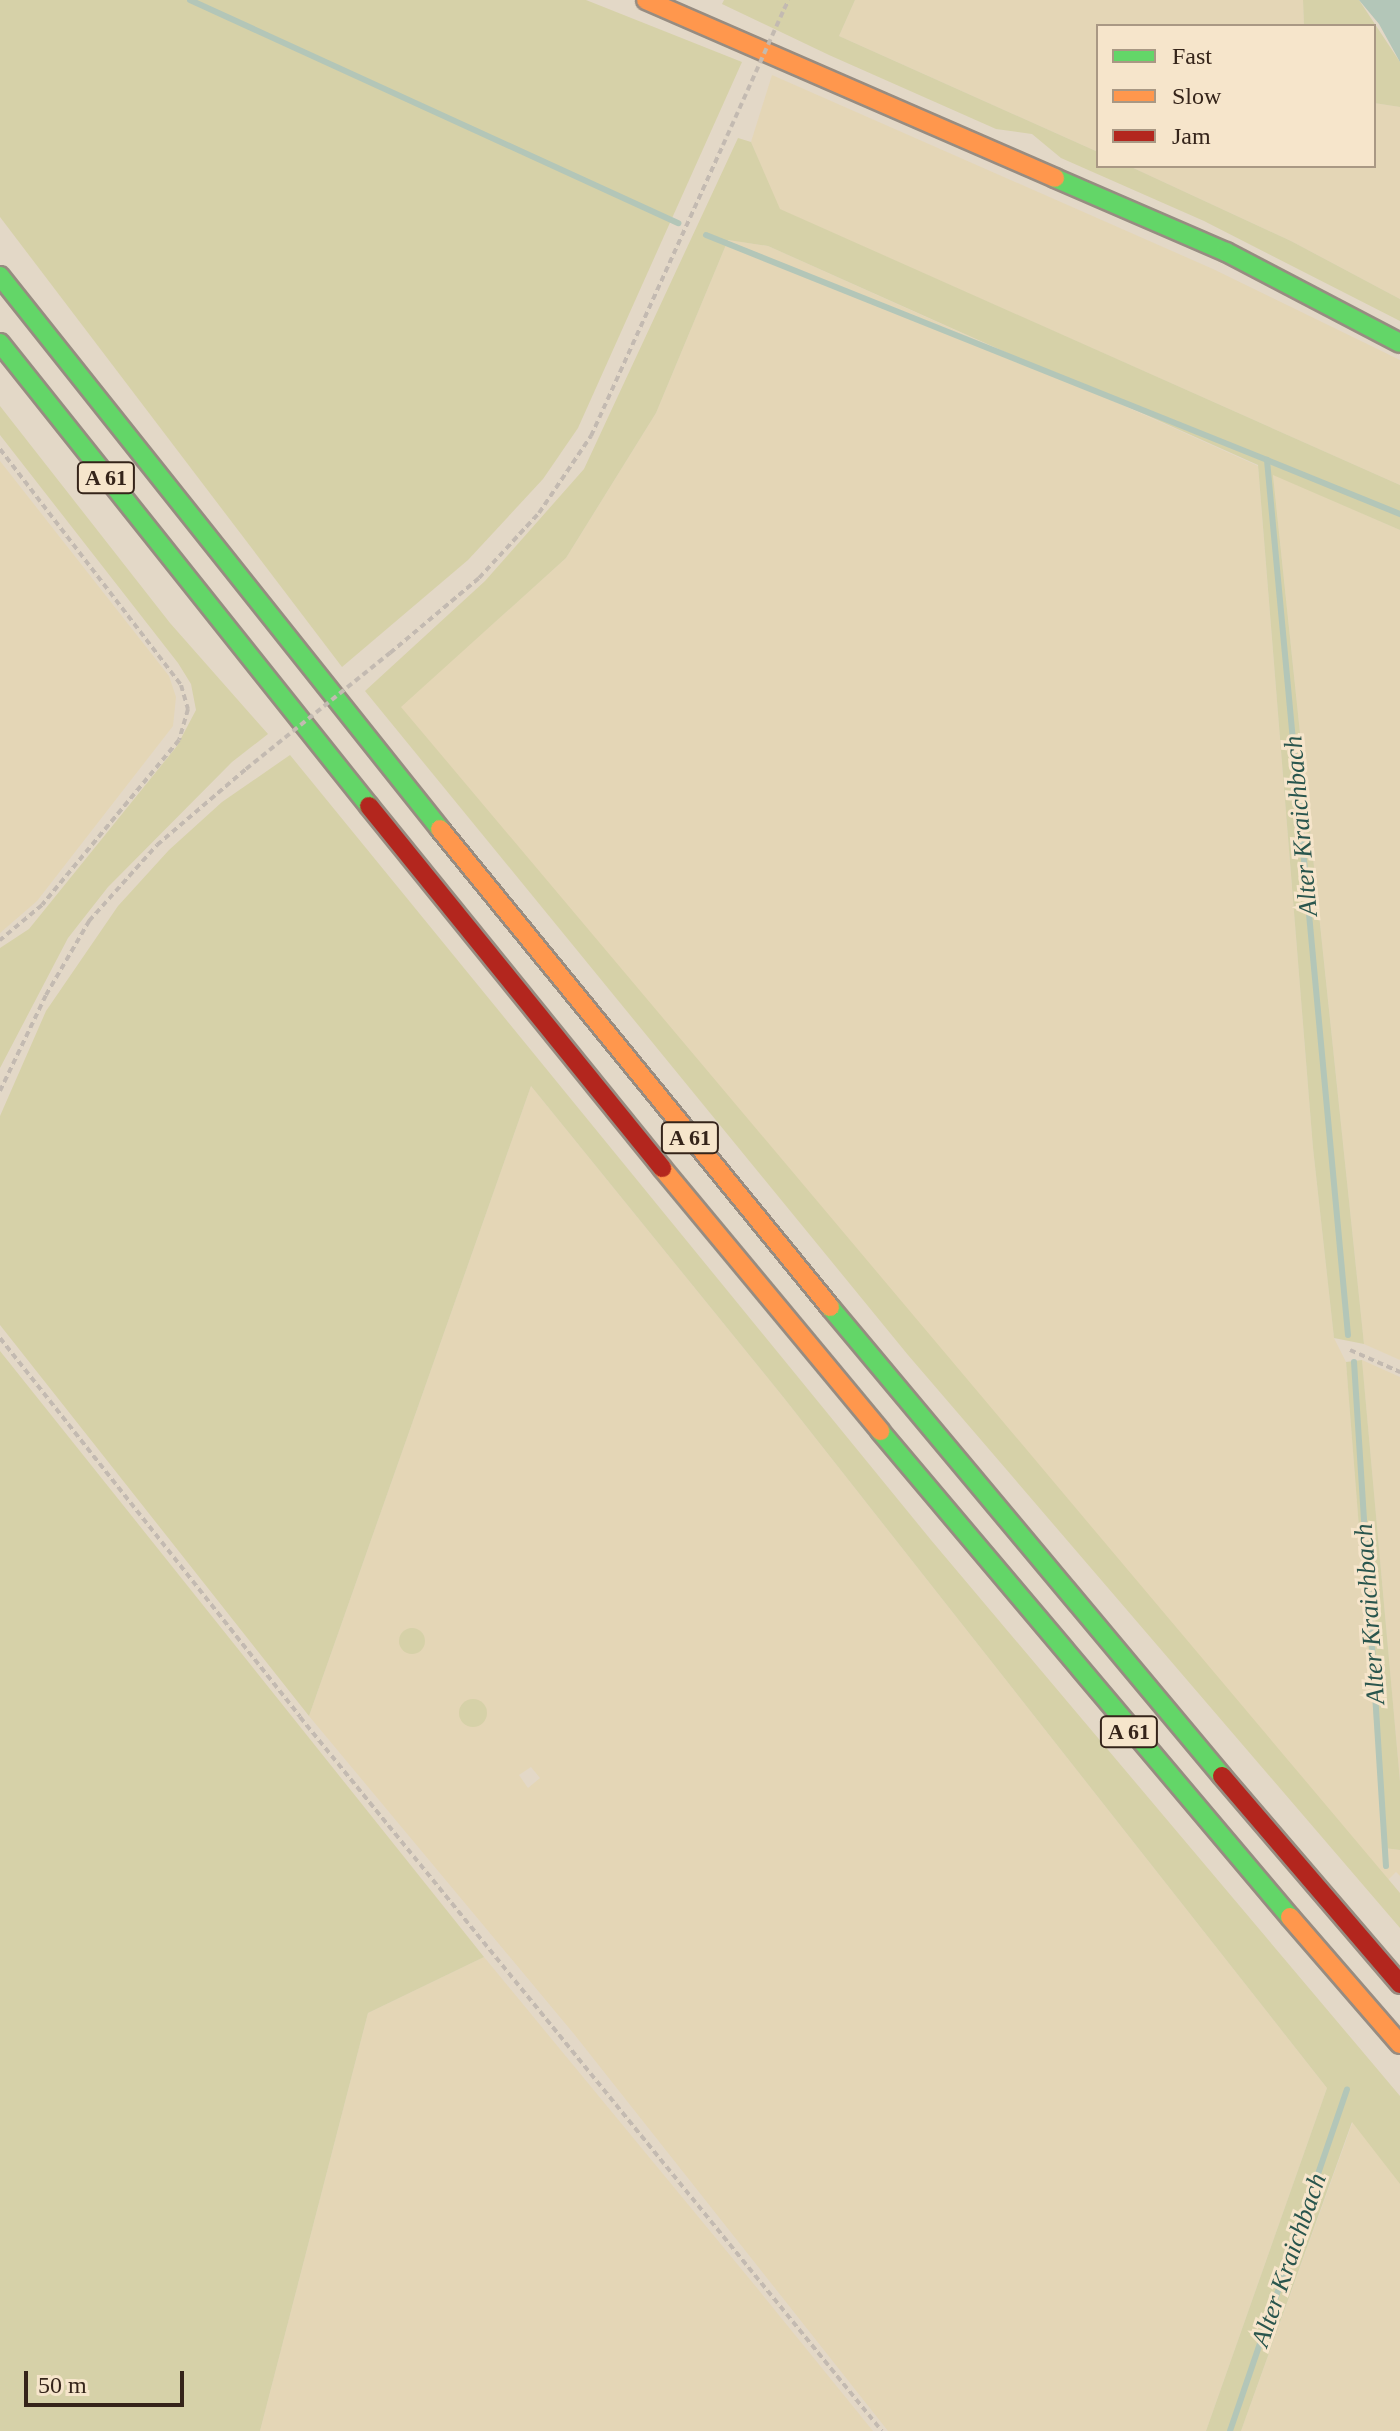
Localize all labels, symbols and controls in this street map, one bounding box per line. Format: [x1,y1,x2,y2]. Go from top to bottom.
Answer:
legend [1096,24,1376,168]
text: Fast [1172,43,1212,69]
text: Slow [1172,83,1221,109]
text: Jam [1172,123,1211,149]
road number: A 61 [76,460,136,496]
water label: Alter Kraichbach [1278,734,1324,918]
road number: A 61 [660,1120,720,1156]
water label: Alter Kraichbach [1348,1523,1392,1705]
road number: A 61 [1099,1714,1159,1750]
water label: Alter Kraichbach [1245,2169,1333,2351]
scale bar [28,2355,188,2405]
text: 50 m [38,2372,87,2398]

